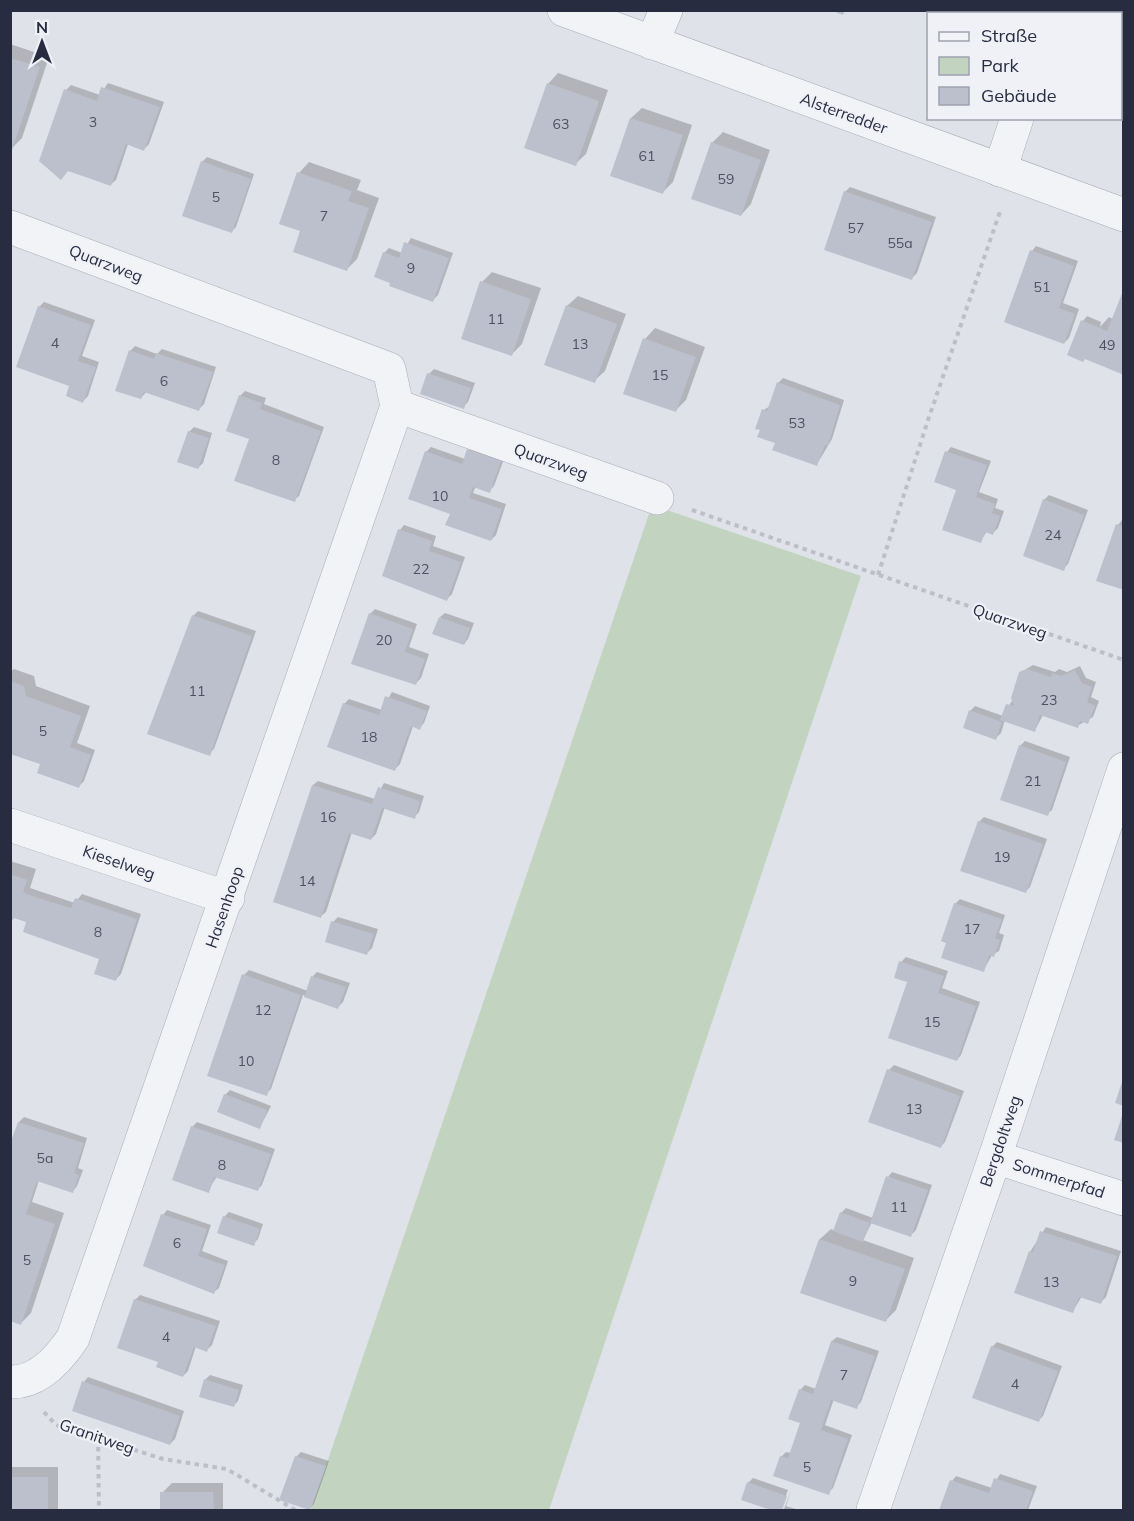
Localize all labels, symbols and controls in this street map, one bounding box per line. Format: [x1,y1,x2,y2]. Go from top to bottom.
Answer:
north arrow [12,12,72,72]
legend [927,12,1122,120]
text: N [36,17,48,37]
text: Straße [981,24,1037,47]
text: Park [981,54,1020,77]
text: Gebäude [981,84,1057,107]
street label: Alsterredder [798,88,891,138]
house number: 3 [89,113,97,131]
house number: 63 [553,115,569,133]
house number: 61 [639,147,655,165]
house number: 59 [718,170,734,188]
house number: 5 [212,188,220,206]
house number: 7 [320,207,328,225]
house number: 57 [848,219,864,237]
house number: 55a [887,234,913,252]
street label: Quarzweg [66,240,146,286]
house number: 9 [407,259,415,277]
house number: 51 [1034,278,1050,296]
house number: 11 [488,310,504,328]
house number: 4 [51,334,60,352]
house number: 13 [572,335,588,353]
house number: 49 [1099,336,1115,354]
house number: 15 [652,366,668,384]
house number: 6 [160,372,168,390]
house number: 53 [789,414,805,432]
street label: Quarzweg [511,438,591,484]
house number: 8 [272,451,280,469]
house number: 10 [432,487,448,505]
house number: 24 [1045,526,1062,544]
house number: 22 [413,560,429,578]
street label: Quarzweg [970,599,1050,643]
house number: 20 [376,631,392,649]
house number: 11 [189,682,205,700]
house number: 23 [1041,691,1057,709]
house number: 5 [39,722,47,740]
house number: 18 [361,728,377,746]
house number: 21 [1025,772,1041,790]
house number: 16 [320,808,336,826]
street label: Kieselweg [80,840,158,884]
house number: 19 [994,848,1010,866]
street label: Hasenhoop [201,864,247,950]
house number: 14 [299,872,316,890]
house number: 17 [964,920,980,938]
house number: 8 [94,923,102,941]
house number: 12 [255,1001,271,1019]
house number: 15 [924,1013,940,1031]
house number: 10 [238,1052,254,1070]
street label: Bergdoltweg [975,1093,1025,1189]
house number: 13 [906,1100,922,1118]
house number: 5a [37,1149,53,1167]
street label: Sommerpfad [1010,1154,1108,1202]
house number: 8 [218,1156,226,1174]
house number: 11 [891,1198,907,1216]
house number: 6 [173,1234,181,1252]
house number: 5 [23,1251,31,1269]
house number: 9 [849,1272,857,1290]
house number: 13 [1043,1273,1059,1291]
house number: 4 [162,1328,171,1346]
house number: 7 [840,1366,848,1384]
house number: 4 [1011,1375,1020,1393]
street label: Granitweg [57,1414,137,1458]
house number: 5 [803,1458,811,1476]

